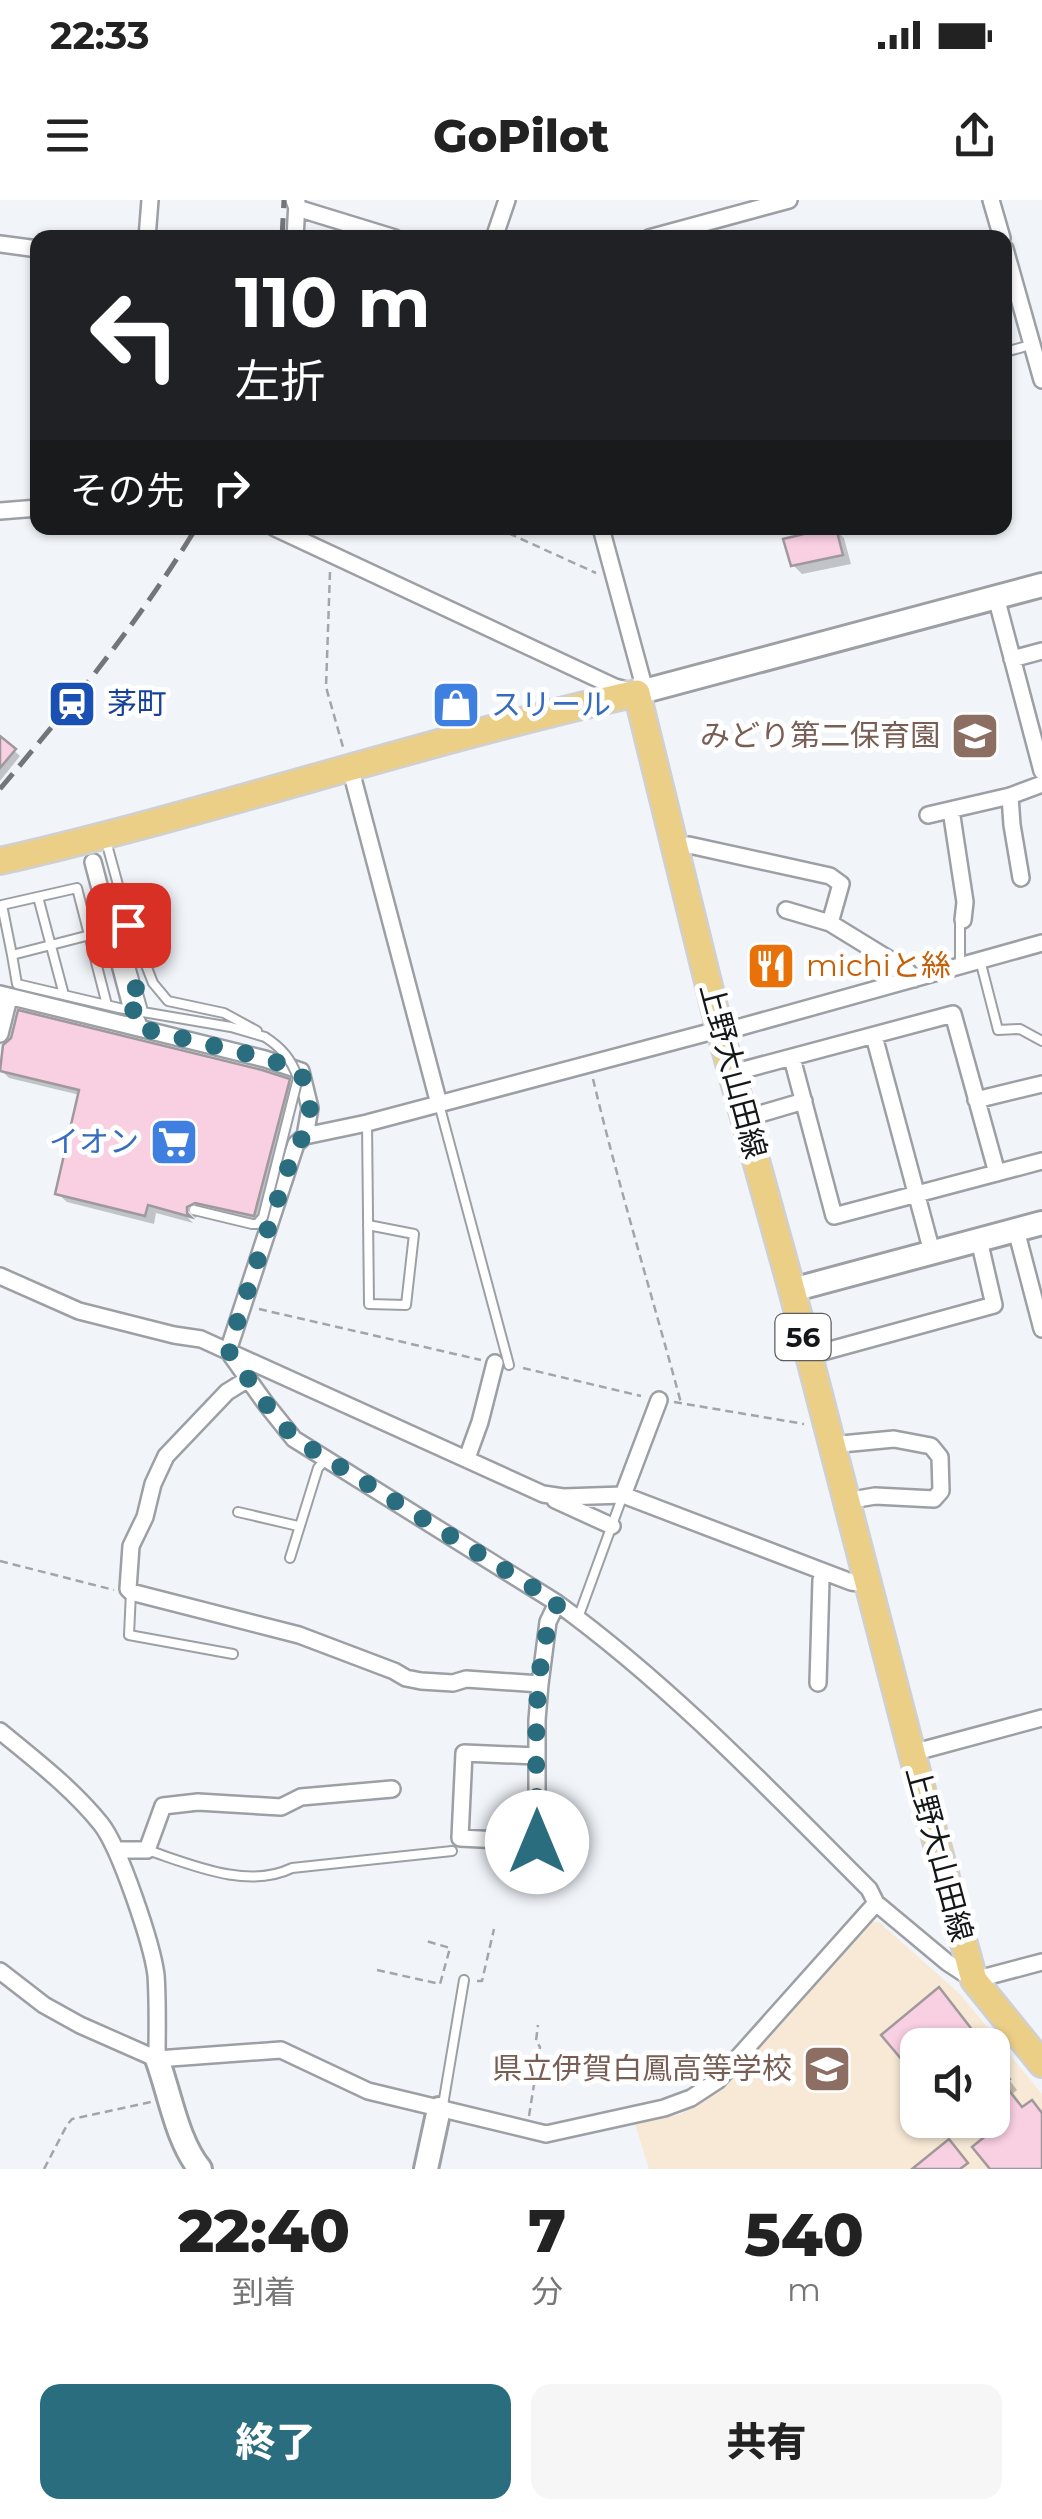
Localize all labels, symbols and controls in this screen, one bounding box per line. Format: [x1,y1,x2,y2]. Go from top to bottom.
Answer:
text: 22:33 [50,12,150,59]
icon: menu [40,108,95,163]
text: GoPilot [433,108,609,163]
icon: share [947,108,1002,163]
text: 110 m [235,259,431,345]
icon: left [70,270,200,400]
text: 左折 [235,353,325,408]
icon: right [204,460,259,515]
text: その先 [70,467,184,514]
station icon: 茅町 [46,678,98,730]
shop icon: スリール [430,679,482,731]
place label: 茅町 [107,685,167,722]
place label: スリール [491,686,611,723]
school or university icon: みどり第二保育園 [949,710,1001,762]
place label: みどり第二保育園 [700,717,940,754]
pin [86,883,171,968]
icon: arrive [101,898,156,953]
restaurant icon: michiと絲 [745,940,797,992]
place label: michiと絲 [806,947,951,984]
street label: 上野大山田線 [692,979,775,1163]
supermarket icon: イオン [148,1116,200,1168]
place label: イオン [49,1123,139,1160]
road number: 56 [776,1314,830,1360]
street label: 上野大山田線 [898,1762,981,1946]
position arrow [485,1790,589,1894]
map controls [900,2028,1010,2138]
button: sound [900,2028,1010,2138]
school or university icon: 県立伊賀白鳳高等学校 [801,2043,853,2095]
place label: 県立伊賀白鳳高等学校 [492,2050,792,2087]
text: 22:40 [178,2194,350,2267]
text: 7 [528,2194,566,2267]
text: 540 [744,2198,864,2271]
text: m [787,2270,821,2309]
text: 到着 [232,2272,296,2311]
text: 分 [531,2272,563,2311]
button: 終了 [40,2384,511,2499]
button: 共有 [531,2384,1002,2499]

